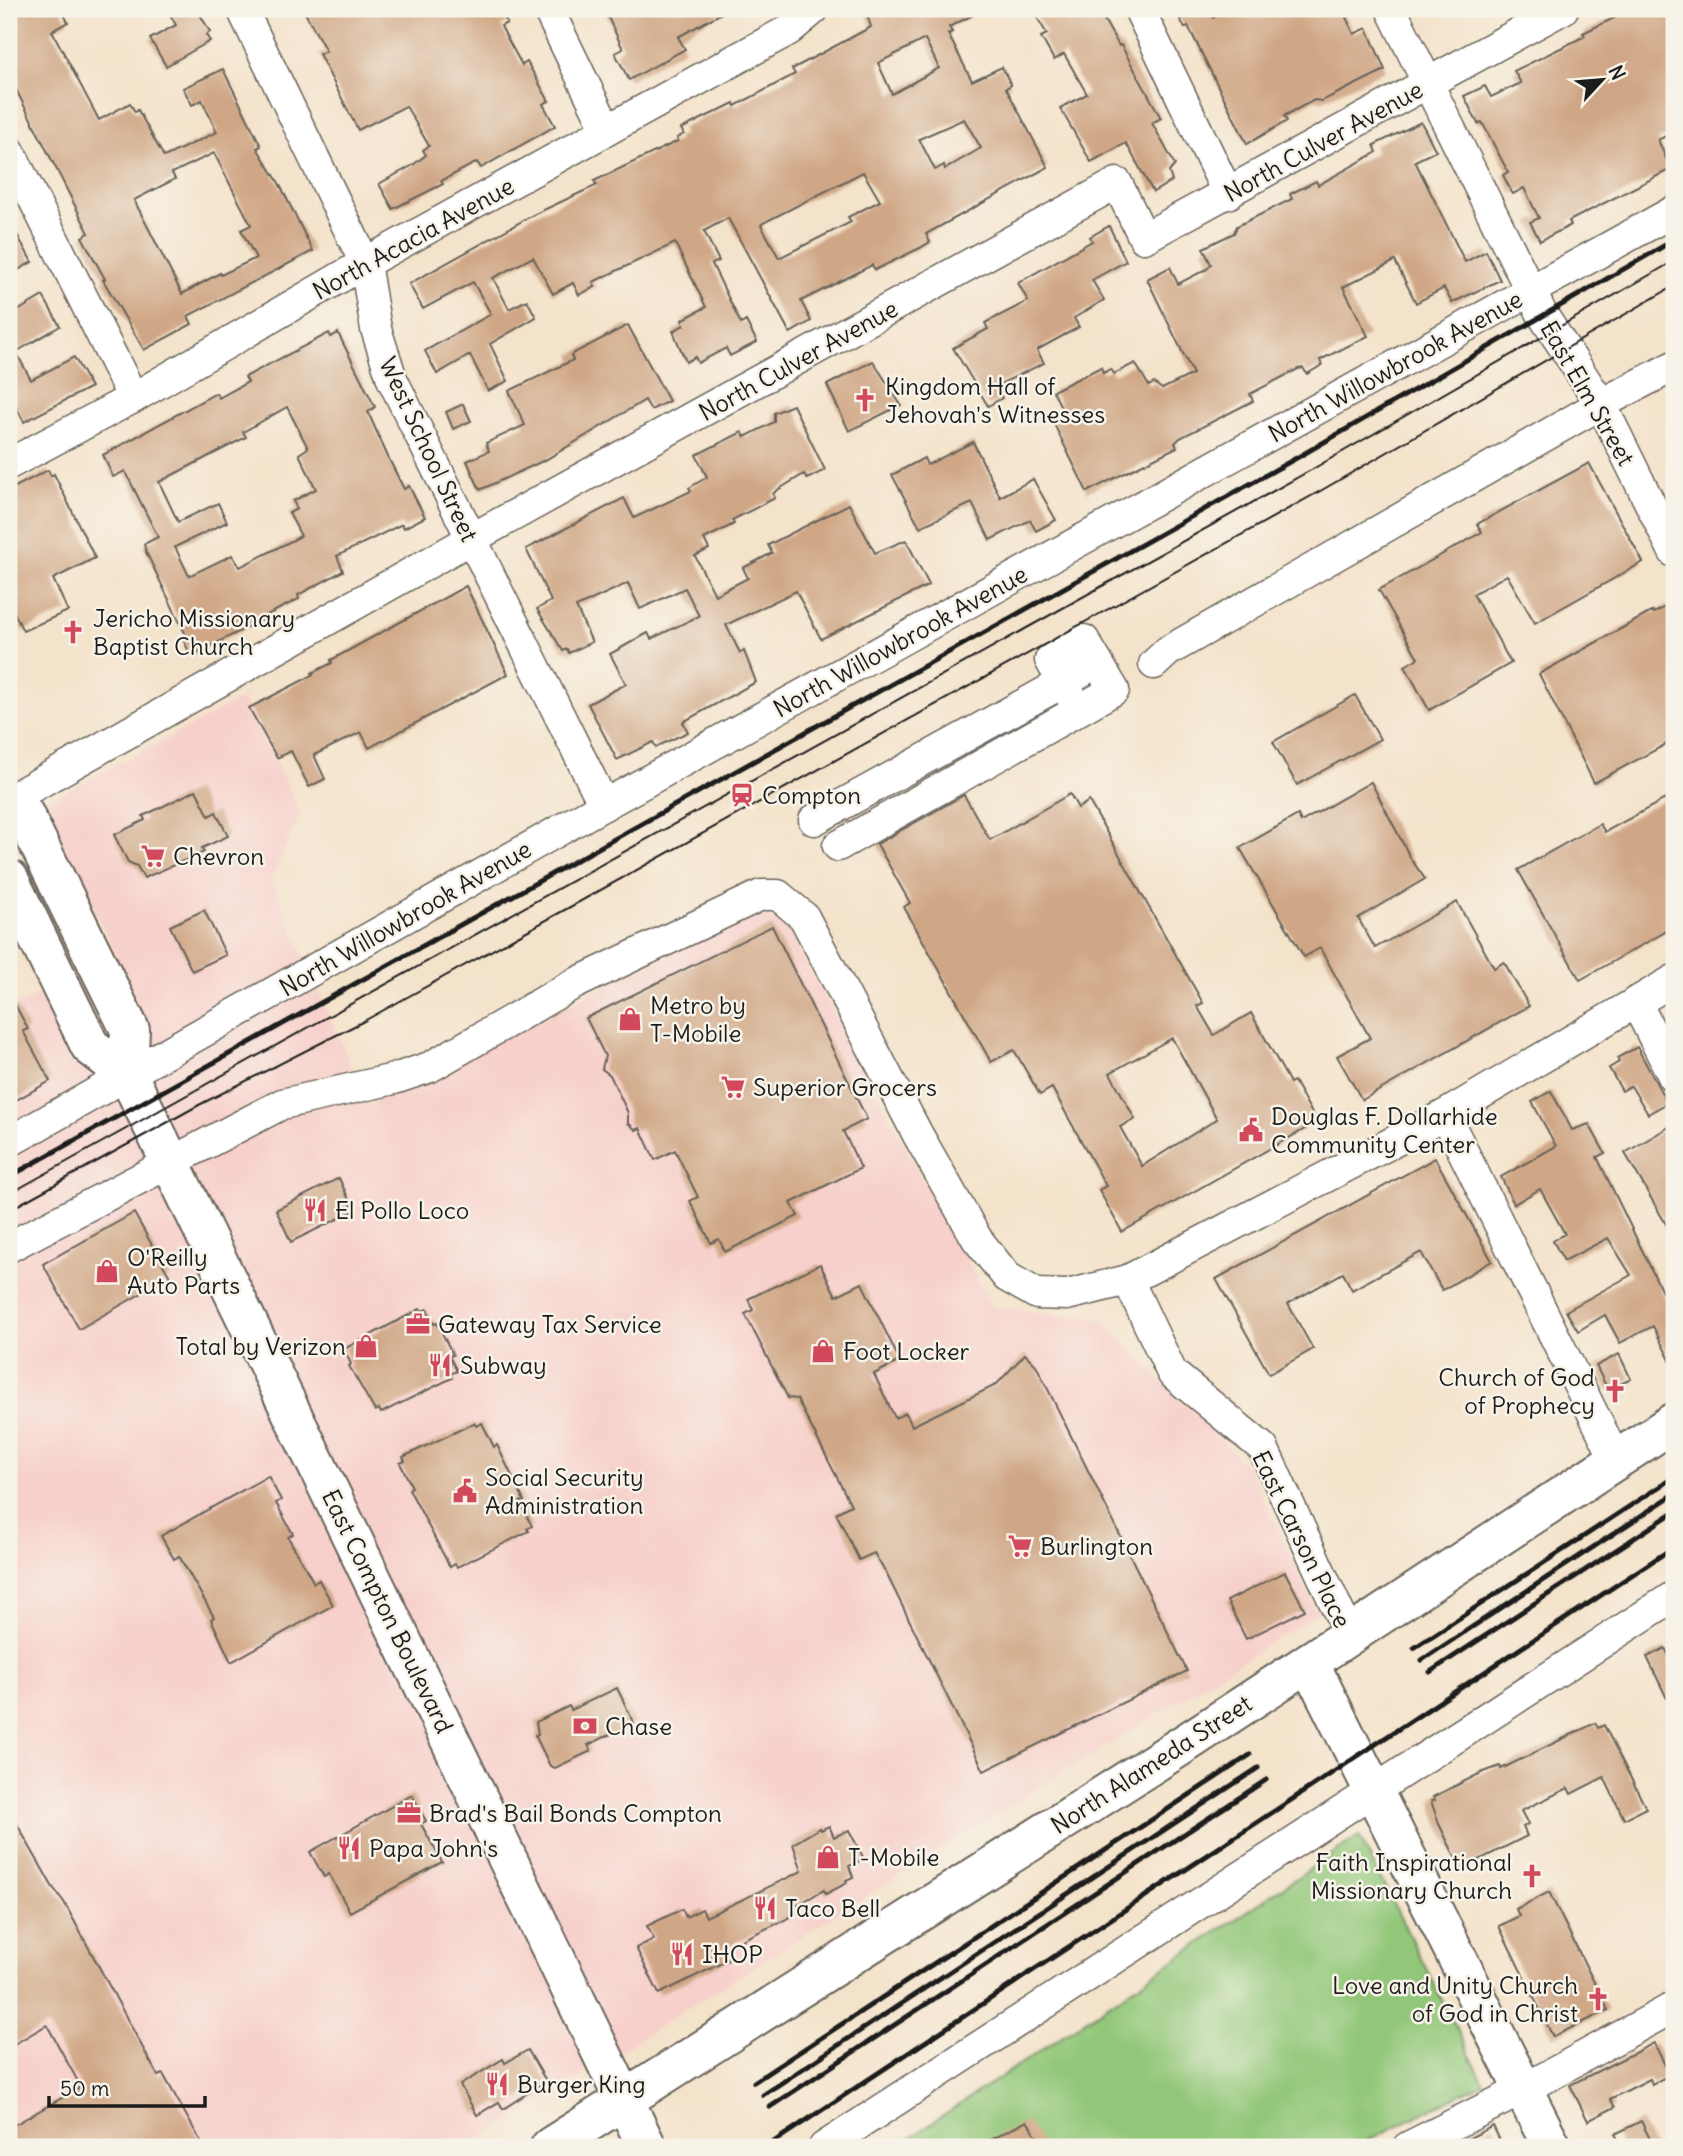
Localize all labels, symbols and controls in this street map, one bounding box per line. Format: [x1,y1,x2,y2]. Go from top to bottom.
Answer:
north arrow [1568,46,1638,116]
text: N [1604,61,1631,84]
street label: North Culver Avenue [1218,74,1428,208]
street label: North Acacia Avenue [307,170,519,306]
street label: North Willowbrook Avenue [1263,284,1527,448]
street label: North Culver Avenue [693,293,903,427]
street label: East Elm Street [1534,315,1642,471]
street label: West School Street [373,352,485,546]
place label: Kingdom Hall of Jehovah's Witnesses [885,371,1105,429]
church icon: Kingdom Hall of Jehovah's Witnesses [851,386,879,414]
street label: North Willowbrook Avenue [768,559,1032,723]
place label: Jericho Missionary Baptist Church [93,603,295,661]
church icon: Jericho Missionary Baptist Church [59,618,87,646]
place label: Compton [762,780,861,810]
station icon: Compton [728,781,756,809]
street label: North Willowbrook Avenue [274,834,536,1002]
place label: Chevron [173,841,264,871]
supermarket icon: Chevron [139,842,167,870]
place label: Metro by T-Mobile [650,990,746,1048]
shop icon: Metro by T-Mobile [616,1005,644,1033]
place label: Superior Grocers [753,1072,937,1102]
supermarket icon: Superior Grocers [719,1073,747,1101]
place label: Douglas F. Dollarhide Community Center [1271,1101,1498,1159]
public building icon: Douglas F. Dollarhide Community Center [1237,1116,1265,1144]
place label: El Pollo Loco [335,1195,469,1225]
restaurant icon: El Pollo Loco [301,1196,329,1224]
place label: O'Reilly Auto Parts [127,1242,240,1300]
shop icon: O'Reilly Auto Parts [93,1257,121,1285]
place label: Gateway Tax Service [438,1309,662,1339]
office icon: Gateway Tax Service [404,1310,432,1338]
place label: Total by Verizon [175,1331,346,1361]
shop icon: Total by Verizon [352,1332,380,1360]
place label: Foot Locker [843,1336,970,1366]
shop icon: Foot Locker [809,1337,837,1365]
place label: Subway [460,1350,547,1380]
restaurant icon: Subway [426,1351,454,1379]
place label: Church of God of Prophecy [1438,1362,1595,1420]
church icon: Church of God of Prophecy [1601,1377,1629,1405]
street label: East Carson Place [1246,1446,1358,1632]
place label: Social Security Administration [485,1462,644,1520]
public building icon: Social Security Administration [451,1477,479,1505]
street label: East Compton Boulevard [316,1484,460,1738]
place label: Burlington [1040,1531,1153,1561]
supermarket icon: Burlington [1006,1532,1034,1560]
street label: North Alameda Street [1045,1688,1257,1840]
place label: Chase [605,1711,672,1741]
bank icon: Chase [571,1712,599,1740]
place label: Brad's Bail Bonds Compton [429,1798,722,1828]
office icon: Brad's Bail Bonds Compton [395,1799,423,1827]
place label: Papa John's [369,1833,498,1863]
restaurant icon: Papa John's [335,1834,363,1862]
place label: T-Mobile [848,1842,939,1872]
shop icon: T-Mobile [814,1843,842,1871]
place label: Faith Inspirational Missionary Church [1311,1847,1512,1905]
church icon: Faith Inspirational Missionary Church [1518,1862,1546,1890]
place label: Taco Bell [785,1893,880,1923]
restaurant icon: Taco Bell [751,1894,779,1922]
place label: IHOP [702,1939,763,1969]
restaurant icon: IHOP [668,1940,696,1968]
place label: Love and Unity Church of God in Christ [1332,1970,1578,2028]
church icon: Love and Unity Church of God in Christ [1584,1985,1612,2013]
scale bar [49,2065,205,2109]
place label: Burger King [517,2069,646,2099]
restaurant icon: Burger King [483,2070,511,2098]
text: 50 m [60,2075,109,2102]

